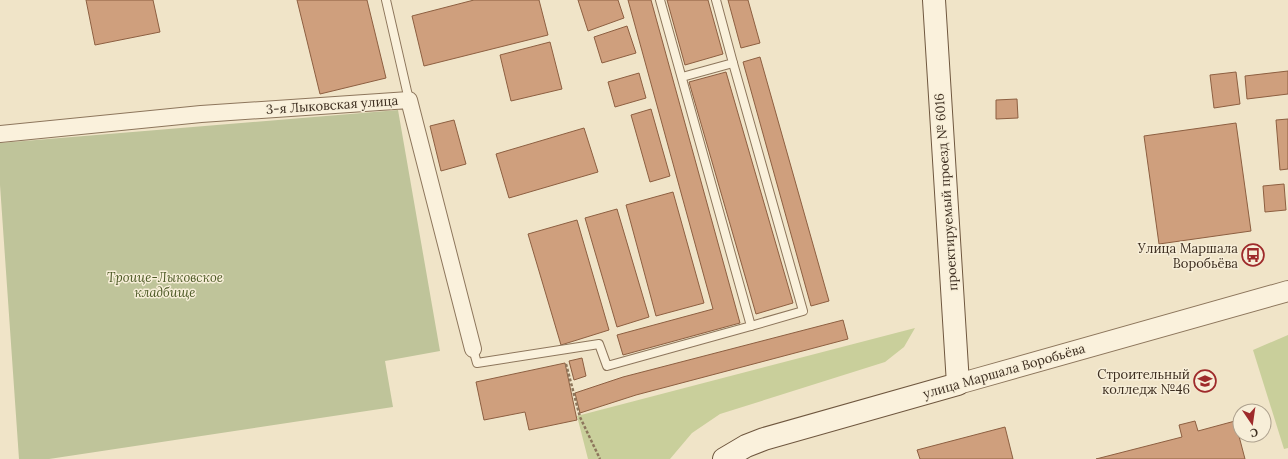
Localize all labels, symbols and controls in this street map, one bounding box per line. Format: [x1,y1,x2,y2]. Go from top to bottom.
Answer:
street label: 3-я Лыковская улица [265,92,399,118]
street label: проектируемый проезд № 6016 [931,93,961,291]
place label: Улица Маршала Воробьёва [1137,240,1238,272]
bus stop icon: Улица Маршала Воробьёва [1240,242,1266,268]
park label: Троице-Лыковское кладбище [107,269,223,301]
street label: улица Маршала Воробьёва [921,340,1087,402]
place label: Строительный колледж №46 [1097,366,1190,398]
school or university icon: Строительный колледж №46 [1192,368,1218,394]
north arrow [1232,403,1272,443]
text: С [1249,425,1260,441]

